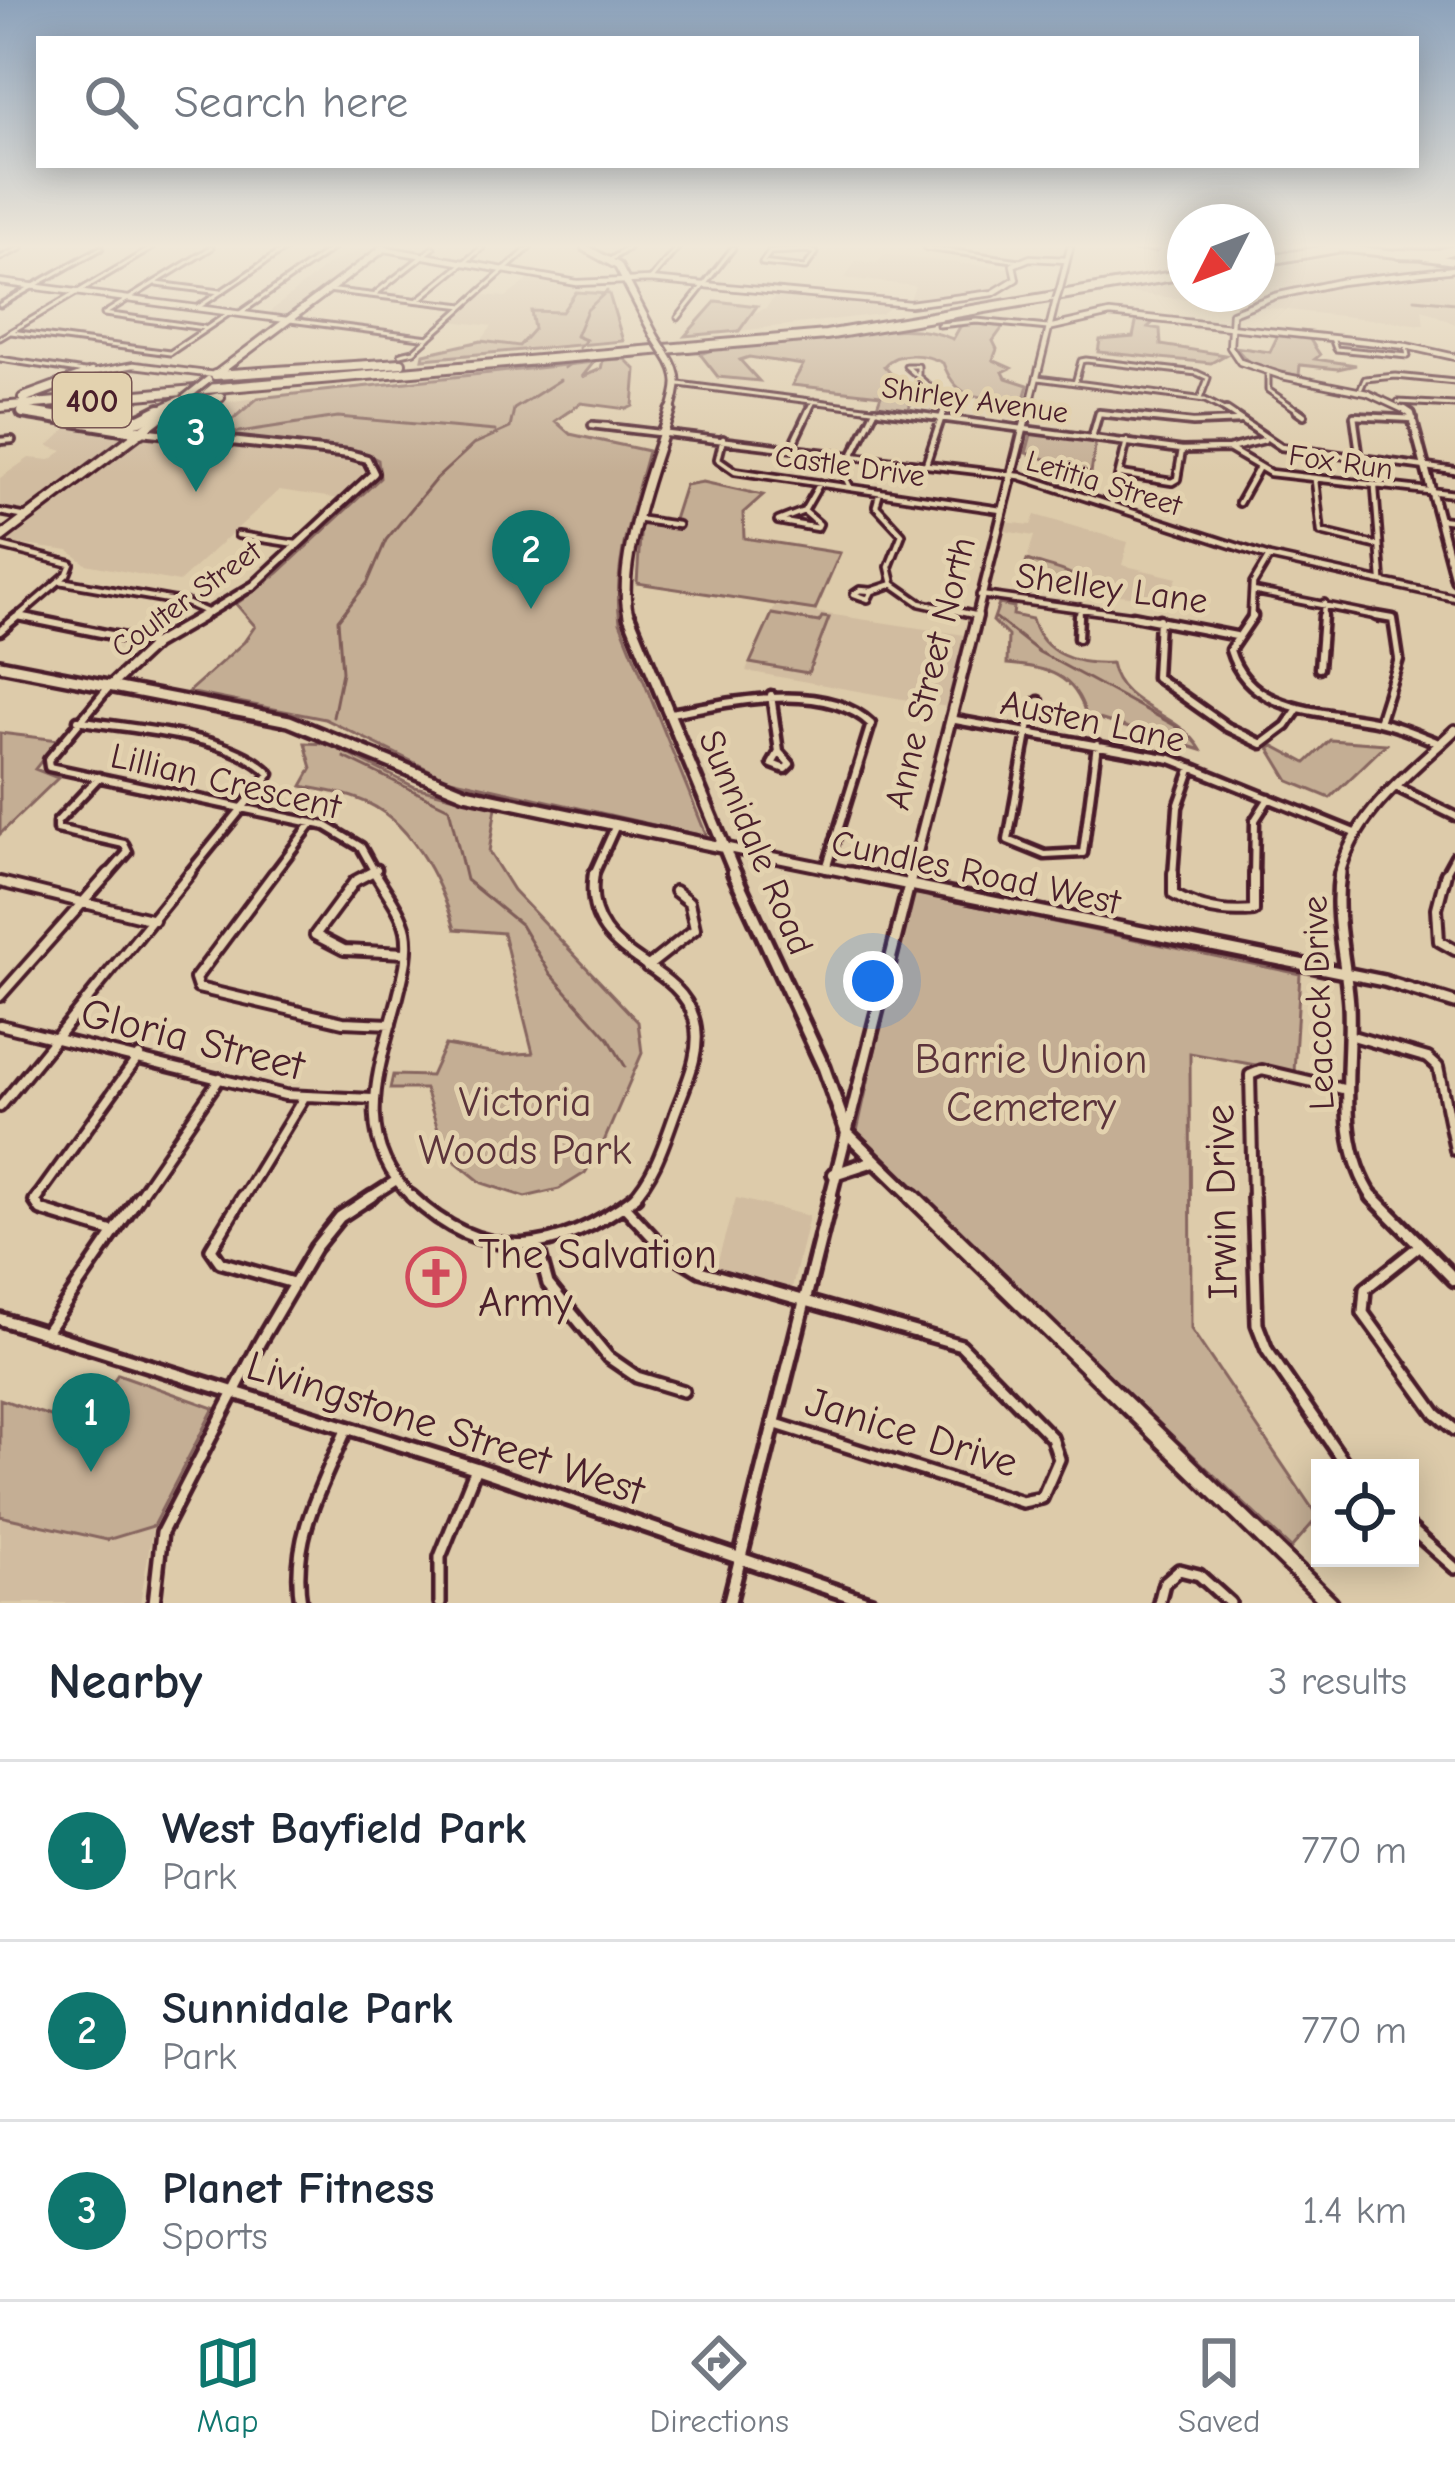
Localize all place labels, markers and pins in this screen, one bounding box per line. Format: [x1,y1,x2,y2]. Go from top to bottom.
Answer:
pin: 3 [157,393,235,492]
pin: 2 [492,510,570,609]
place label: The Salvation Army [478,1230,717,1327]
church icon: The Salvation Army [405,1246,467,1308]
pin: 1 [52,1373,130,1472]

